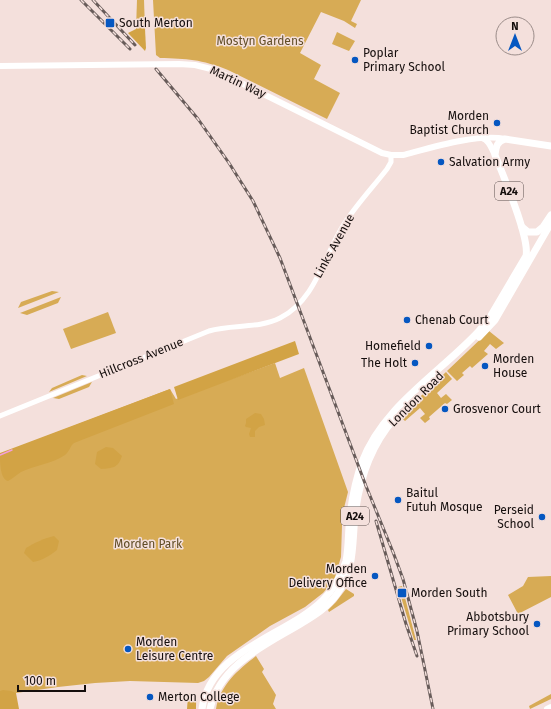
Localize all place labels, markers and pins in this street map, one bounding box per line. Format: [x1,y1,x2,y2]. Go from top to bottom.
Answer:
place label: South Merton [119,16,193,30]
marker: South Merton [104,17,116,29]
place label: Poplar Primary School [363,46,446,74]
marker: Poplar Primary School [350,55,360,65]
place label: Morden Baptist Church [410,109,489,137]
marker: Morden Baptist Church [492,118,502,128]
place label: Salvation Army [449,155,530,169]
marker: Salvation Army [436,157,446,167]
place label: Chenab Court [415,313,489,327]
marker: Chenab Court [402,315,412,325]
place label: Homefield [365,339,421,353]
marker: Homefield [424,341,434,351]
place label: Morden House [493,352,534,380]
place label: The Holt [361,356,408,370]
marker: The Holt [410,358,420,368]
marker: Morden House [480,361,490,371]
place label: Grosvenor Court [453,402,542,416]
marker: Grosvenor Court [440,404,450,414]
place label: Baitul Futuh Mosque [406,486,483,514]
marker: Baitul Futuh Mosque [393,495,403,505]
place label: Perseid School [494,503,534,531]
marker: Perseid School [537,512,547,522]
place label: Morden Delivery Office [288,562,367,590]
marker: Morden Delivery Office [370,571,380,581]
place label: Morden South [411,586,487,600]
marker: Morden South [396,587,408,599]
place label: Abbotsbury Primary School [447,610,529,638]
marker: Abbotsbury Primary School [532,619,542,629]
place label: Morden Leisure Centre [136,635,213,663]
marker: Morden Leisure Centre [123,644,133,654]
place label: Merton College [158,690,239,704]
marker: Merton College [145,692,155,702]

